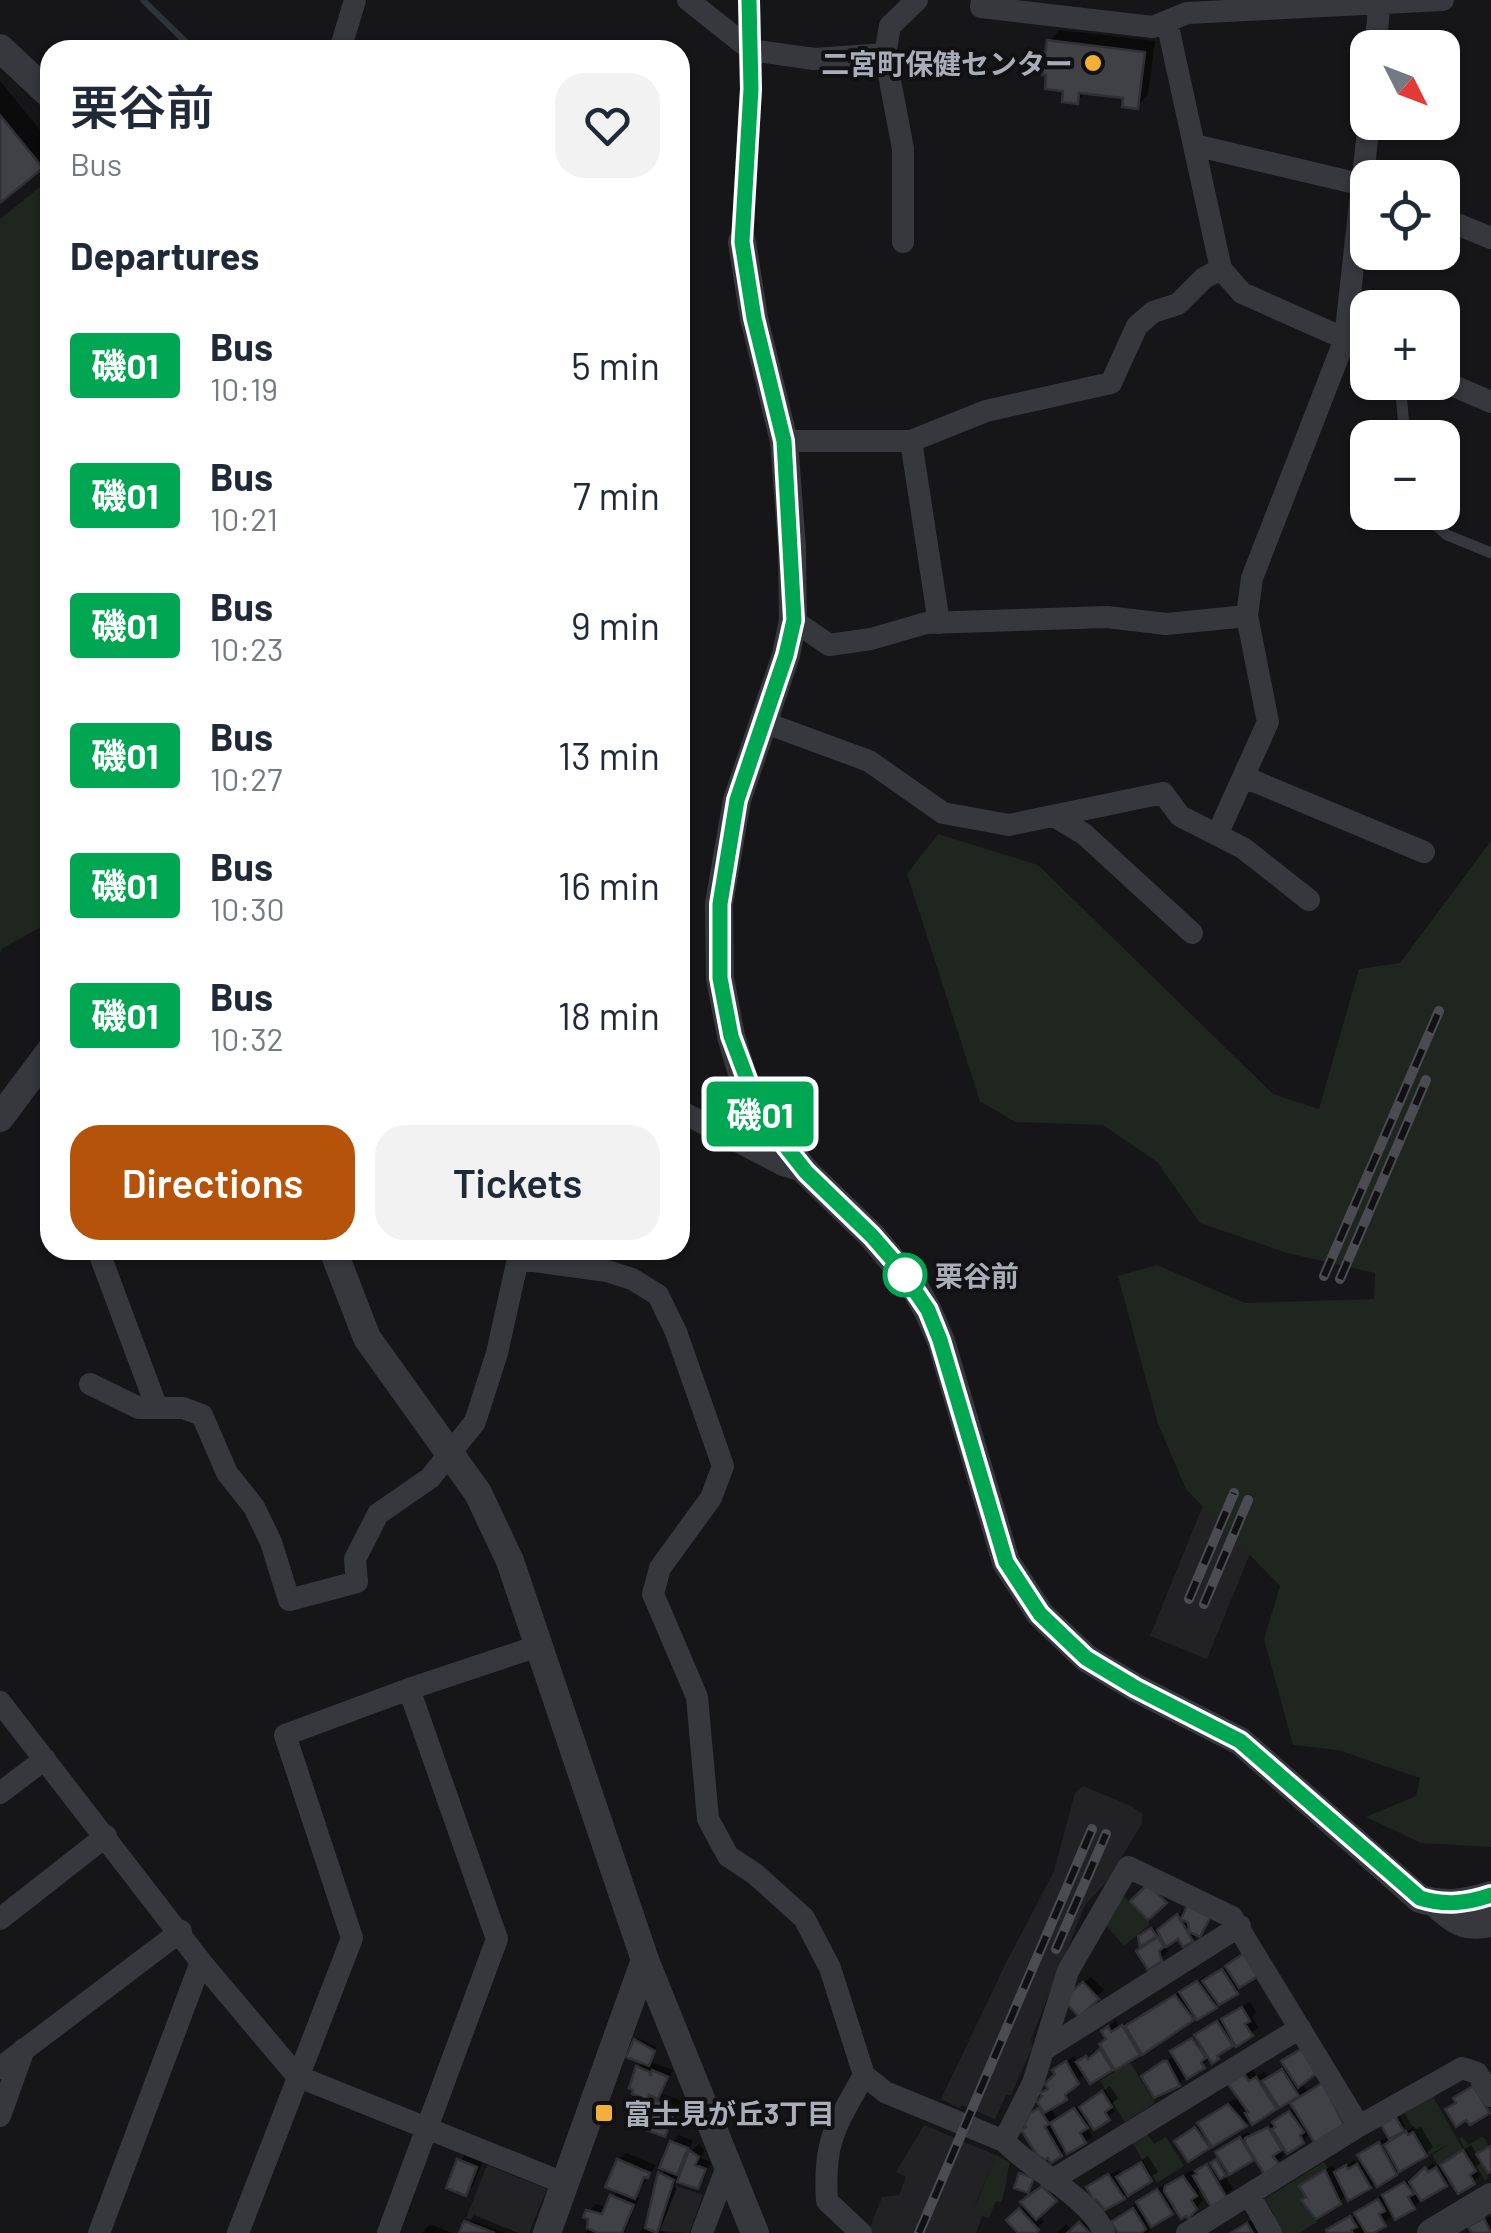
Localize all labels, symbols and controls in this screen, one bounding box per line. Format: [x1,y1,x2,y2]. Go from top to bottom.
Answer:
north arrow [1350,30,1460,140]
map controls [1350,30,1460,530]
place label: 二宮町保健センター [821,46,1073,80]
marker: 二宮町保健センター [1082,52,1104,74]
button: heart [555,73,660,178]
text: 栗谷前 [70,77,214,135]
text: Bus [70,144,122,182]
button: locate [1350,160,1460,270]
text: Departures [70,232,259,278]
button: + [1350,290,1460,400]
text: Bus [210,323,273,369]
text: 5 min [571,342,660,388]
text: 磯01 [92,344,158,386]
text: 10:19 [210,369,278,407]
button: − [1350,420,1460,530]
text: Bus [210,453,273,499]
text: 7 min [573,472,660,518]
text: 磯01 [92,474,158,516]
text: 10:21 [210,499,278,537]
text: Bus [210,583,273,629]
text: 9 min [571,602,660,648]
text: 磯01 [92,604,158,646]
text: 10:23 [210,629,284,667]
text: Bus [210,713,273,759]
text: 13 min [558,732,660,778]
text: 磯01 [92,734,158,776]
text: 10:27 [210,759,282,797]
text: Bus [210,843,273,889]
text: 16 min [558,862,660,908]
text: 磯01 [92,864,158,906]
text: 10:30 [210,889,285,927]
text: Bus [210,973,273,1019]
text: 18 min [558,992,660,1038]
text: 磯01 [92,994,158,1036]
text: 10:32 [210,1019,284,1057]
line badge: 磯01 [702,1082,818,1146]
text: 磯01 [727,1093,793,1135]
button: Directions [70,1125,355,1240]
button: Tickets [375,1125,660,1240]
marker: 栗谷前 [884,1254,926,1296]
place label: 栗谷前 [935,1258,1019,1292]
place label: 富士見が丘3丁目 [624,2096,835,2130]
marker: 富士見が丘3丁目 [593,2102,615,2124]

